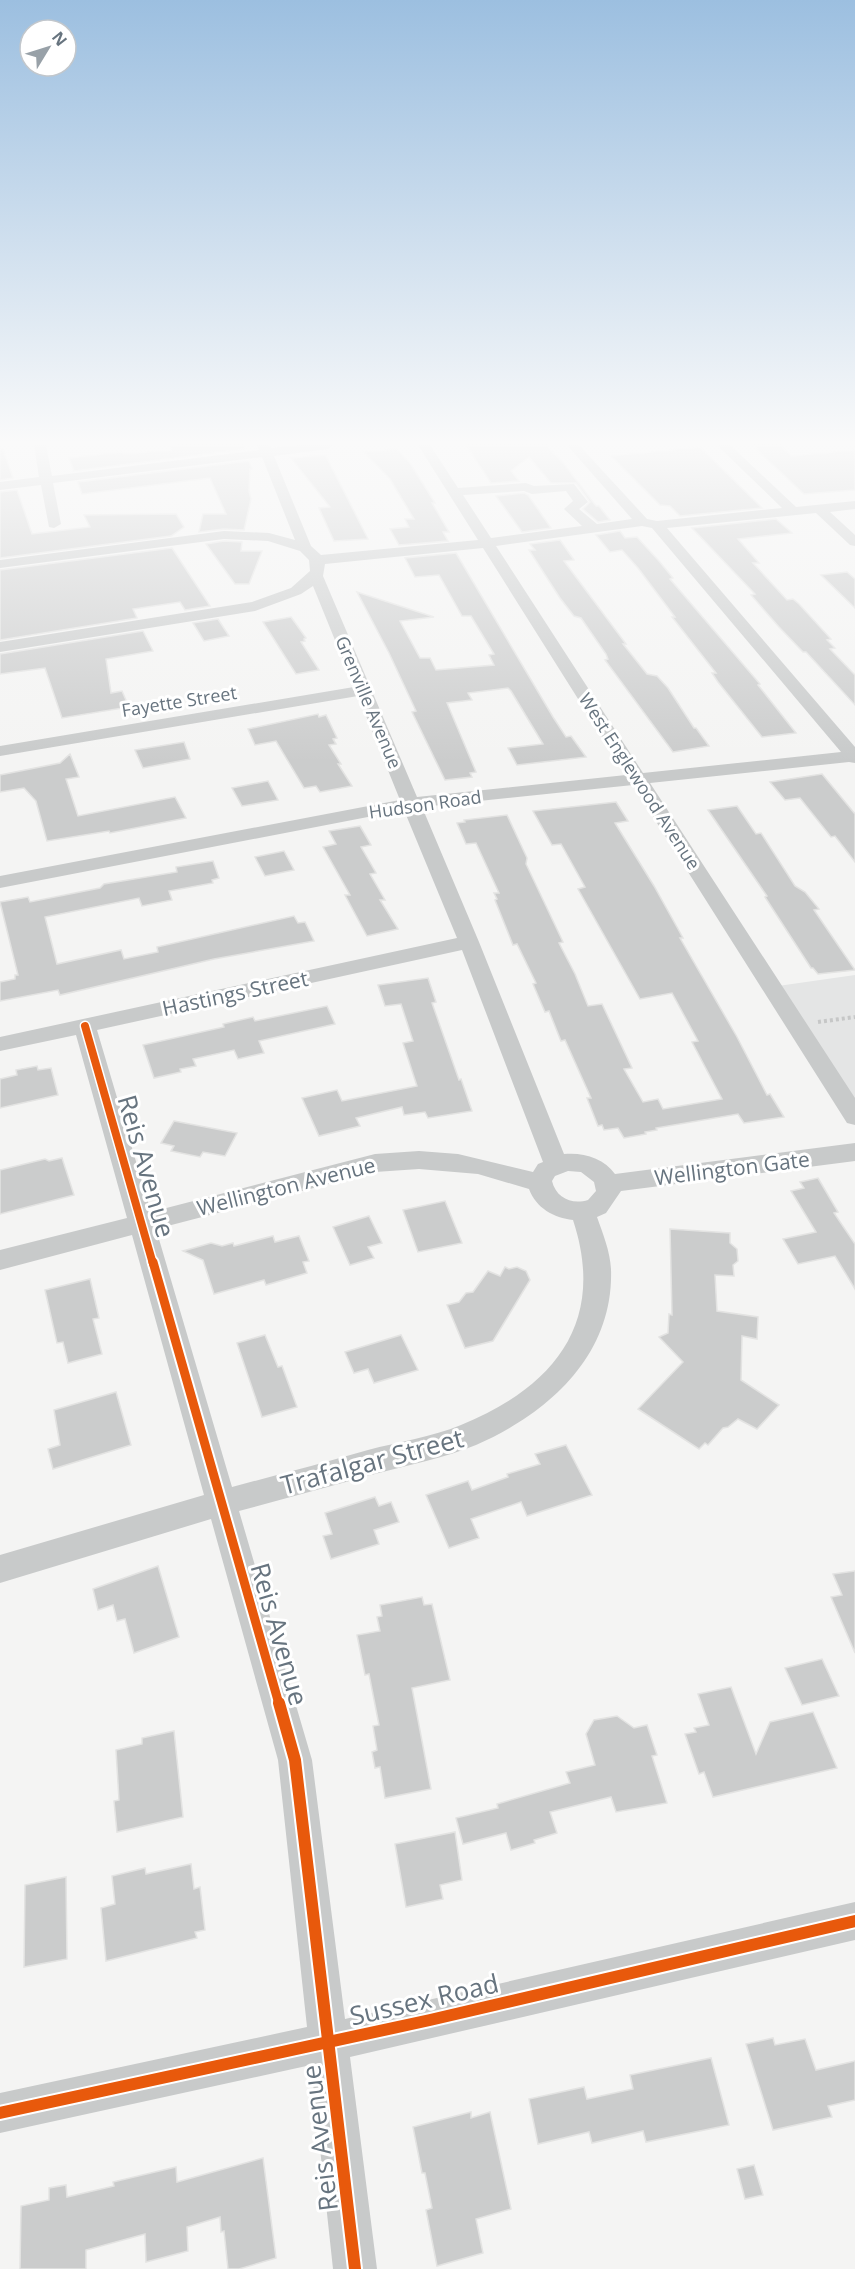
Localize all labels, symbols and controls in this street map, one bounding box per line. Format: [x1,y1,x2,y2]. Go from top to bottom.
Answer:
north arrow [18,18,78,78]
text: N [47,27,72,51]
street label: Grenville Avenue [330,632,408,772]
street label: Fayette Street [120,680,238,722]
street label: West Englewood Avenue [574,688,706,874]
street label: Hudson Road [367,784,483,824]
street label: Hastings Street [160,964,310,1022]
street label: Reis Avenue [109,1090,185,1242]
street label: Wellington Gate [653,1145,811,1191]
street label: Wellington Avenue [194,1150,378,1222]
street label: Trafalgar Street [277,1419,467,1503]
street label: Reis Avenue [242,1558,318,1710]
street label: Sussex Road [346,1964,502,2034]
street label: Reis Avenue [292,2063,346,2213]

